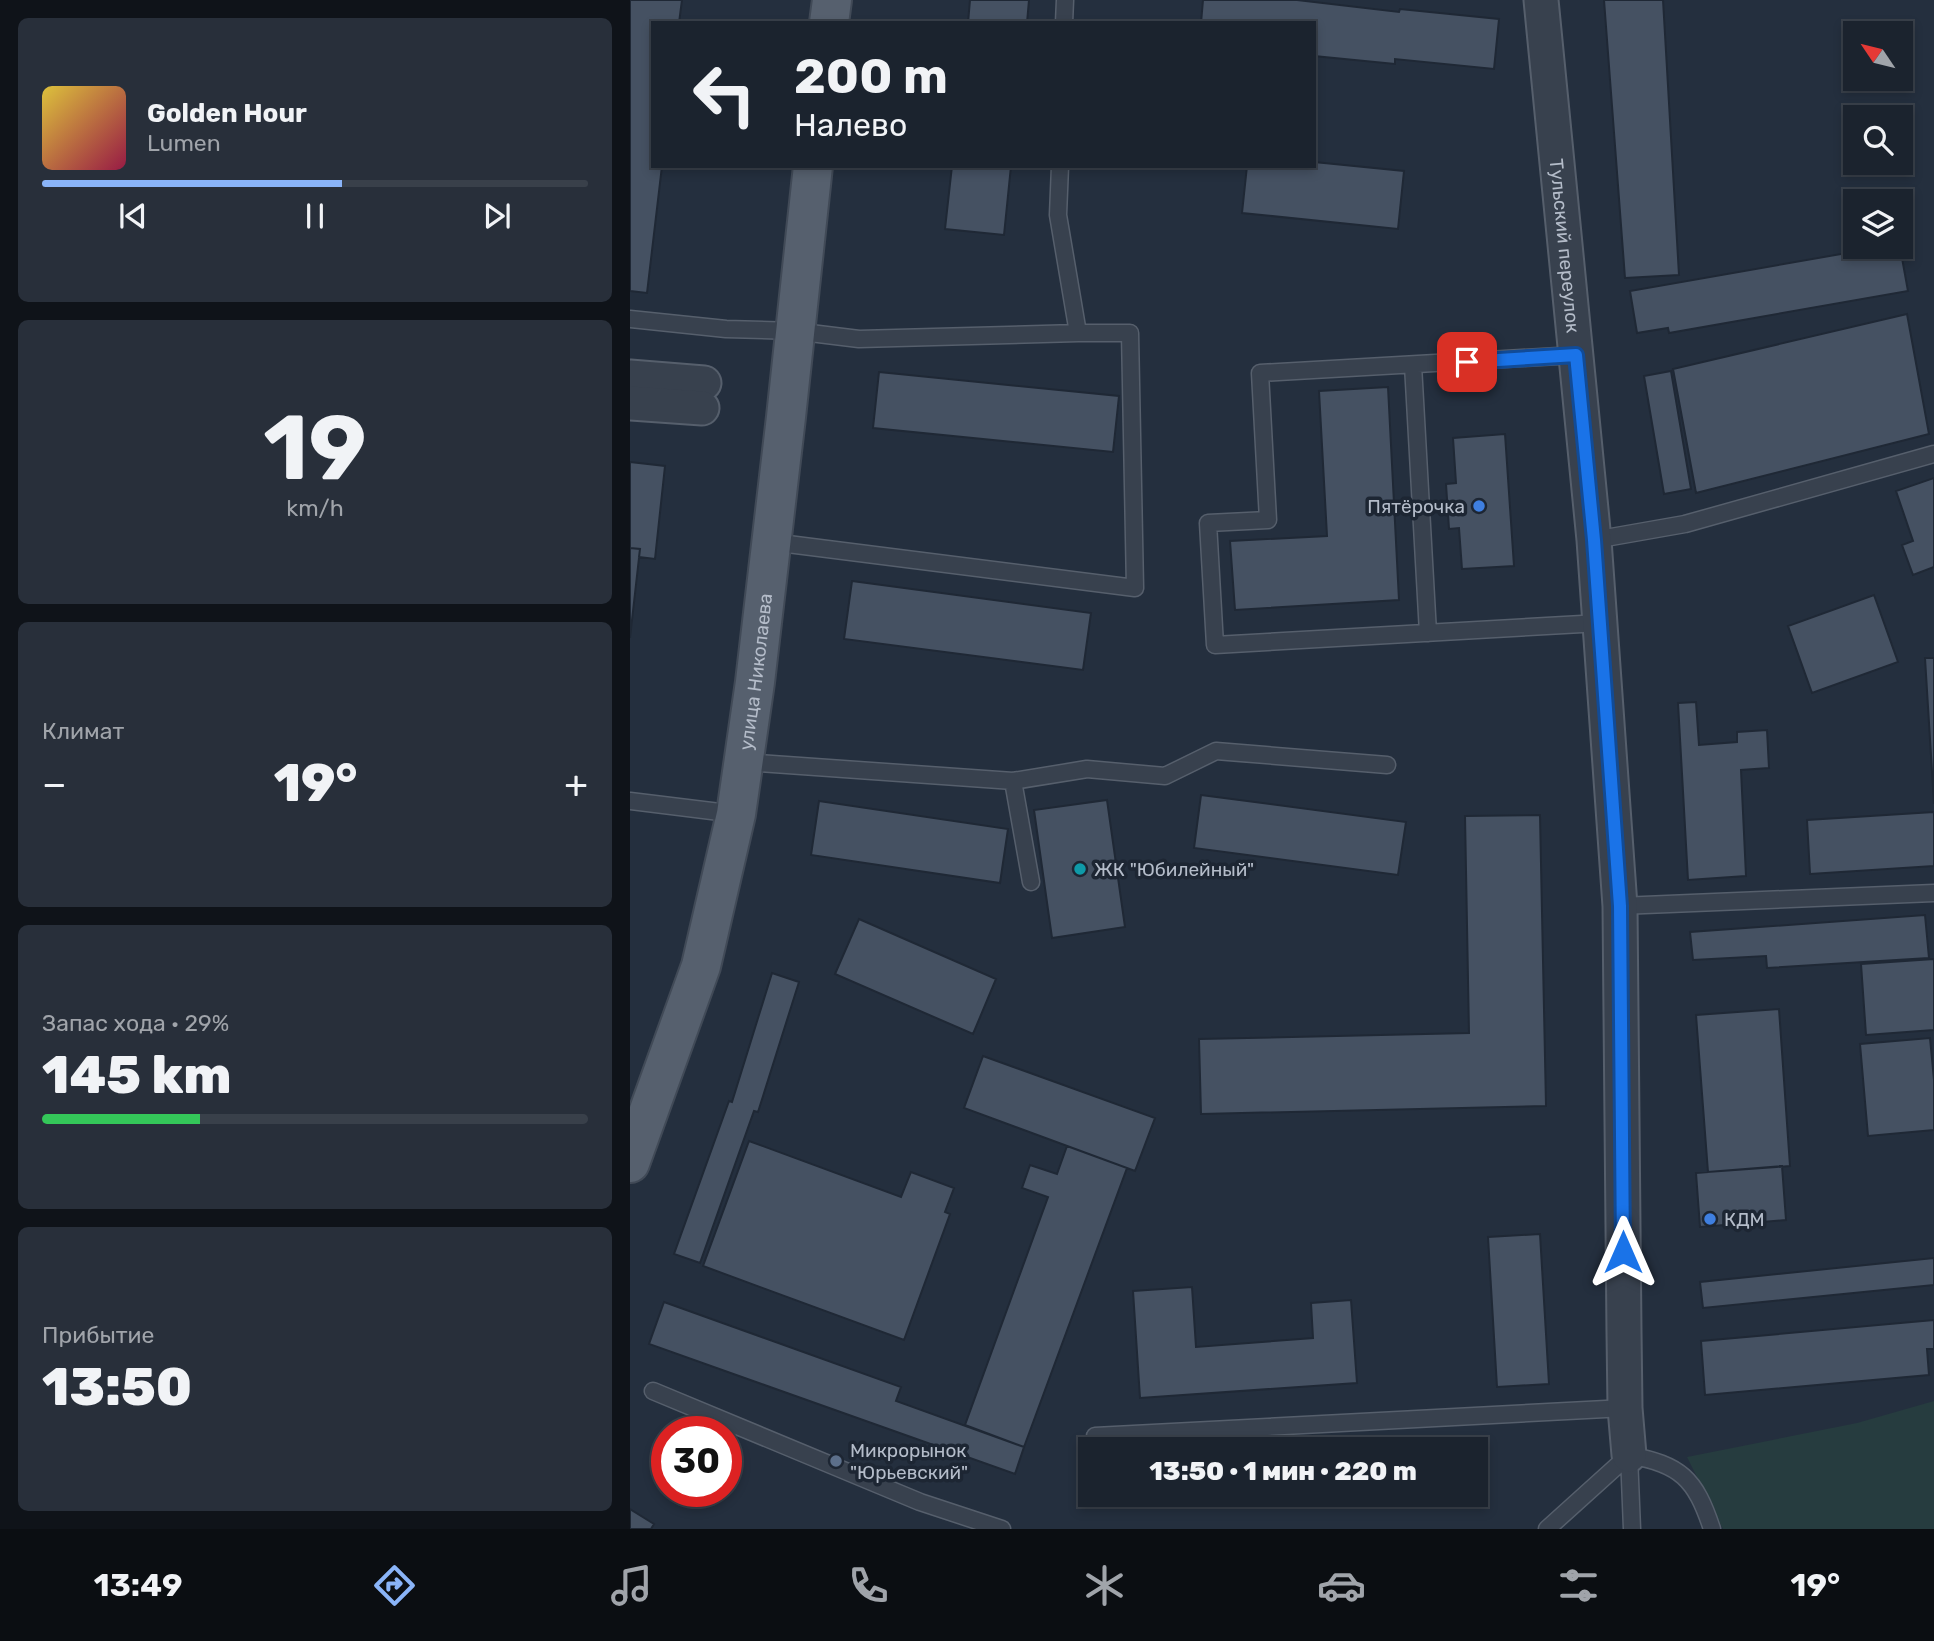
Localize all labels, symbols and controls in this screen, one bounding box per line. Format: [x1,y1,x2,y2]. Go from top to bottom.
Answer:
north arrow [1843,21,1913,91]
map controls [1843,21,1913,259]
text: 200 m [794,47,948,105]
icon: left [679,49,770,140]
text: Golden Hour [147,98,307,129]
button: search [1843,105,1913,175]
text: Налево [794,106,907,144]
text: Lumen [147,129,221,157]
street label: Тульский переулок [1545,157,1585,334]
button: layers [1843,189,1913,259]
icon: previous [114,197,152,235]
icon: pause [296,197,334,235]
icon: next [478,197,516,235]
pin [1437,332,1497,392]
icon: arrive [1448,343,1486,381]
text: 19 [263,394,367,502]
text: km/h [286,494,344,522]
place label: Пятёрочка [1367,495,1465,518]
marker: Пятёрочка [1471,498,1487,514]
street label: улица Николаева [734,592,777,752]
text: Климат [42,717,124,745]
text: 19° [274,752,357,814]
text: − [42,761,67,807]
text: + [564,761,588,807]
place label: ЖК "Юбилейный" [1094,858,1254,881]
marker: ЖК "Юбилейный" [1072,861,1088,877]
text: Запас хода · 29% [42,1009,229,1037]
text: 145 km [42,1044,232,1106]
place label: КДМ [1724,1208,1765,1231]
marker: КДМ [1702,1211,1718,1227]
position arrow [1586,1215,1660,1289]
text: Прибытие [42,1321,154,1349]
text: 13:50 [42,1356,192,1418]
speed limit sign: 30 [651,1416,742,1507]
place label: Микрорынок "Юрьевский" [850,1439,968,1484]
marker: Микрорынок "Юрьевский" [828,1453,844,1469]
text: 13:50 · 1 мин · 220 m [1149,1456,1417,1487]
icon: directions [370,1561,419,1610]
icon: music [607,1561,656,1610]
icon: phone [844,1561,893,1610]
icon: climate [1080,1561,1129,1610]
icon: car [1317,1561,1366,1610]
icon: filters [1554,1561,1603,1610]
text: 13:49 [94,1566,182,1604]
text: 19° [1790,1566,1840,1604]

